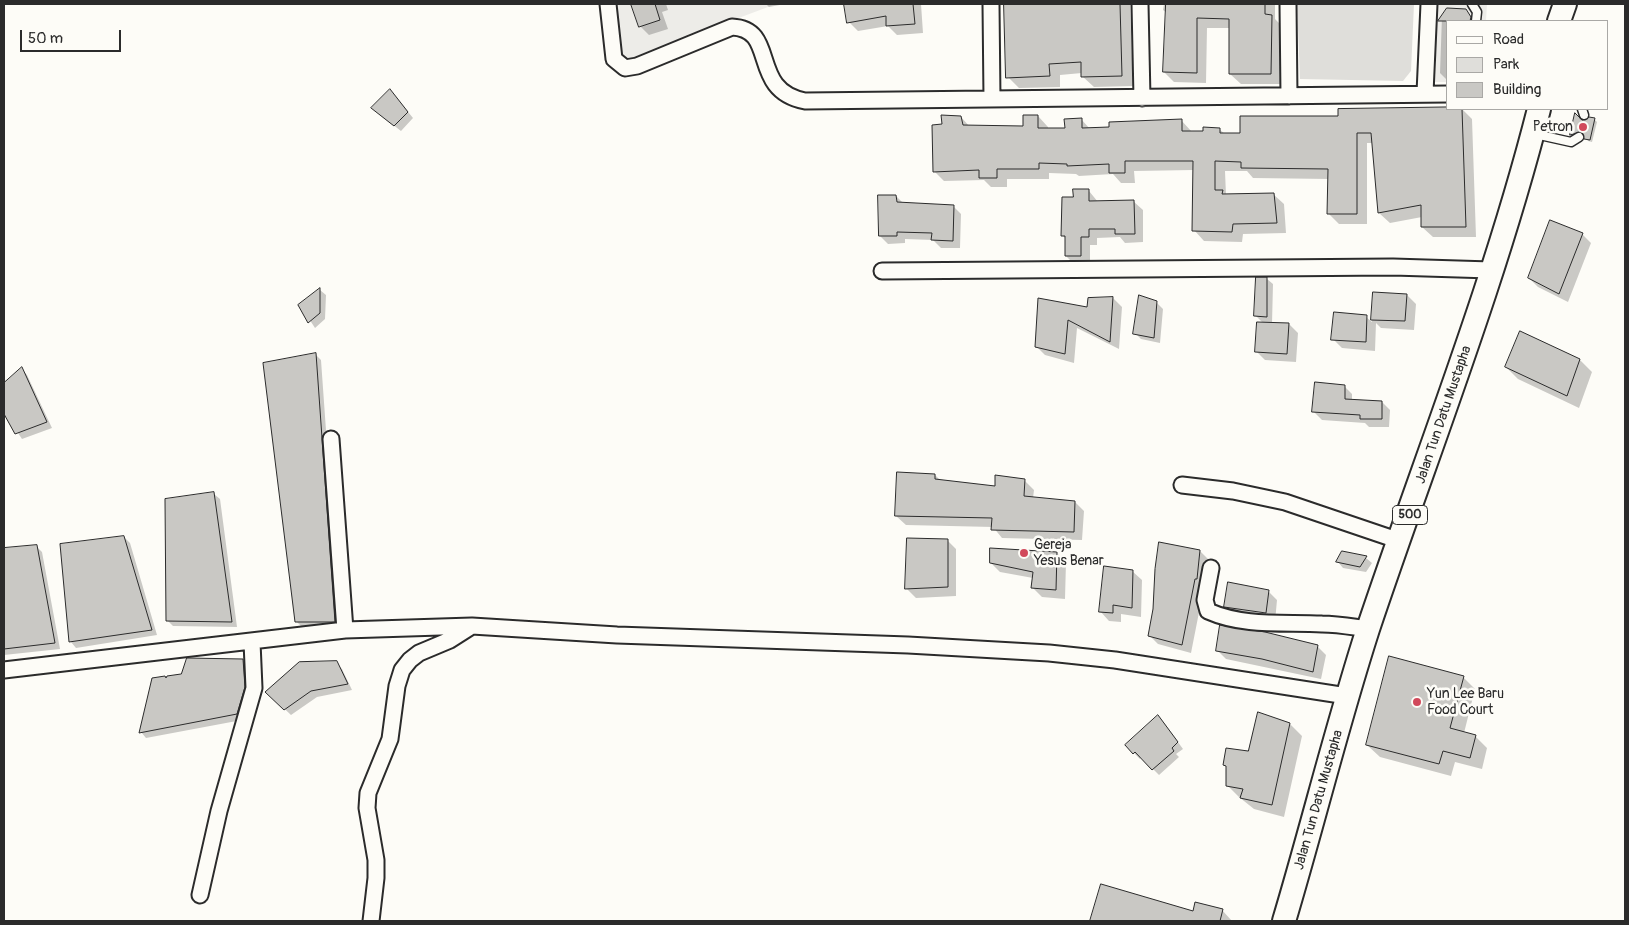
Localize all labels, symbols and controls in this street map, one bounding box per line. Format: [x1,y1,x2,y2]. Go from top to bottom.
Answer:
scale bar [22,20,124,52]
legend [1446,20,1609,110]
text: 50 m [28,29,63,48]
text: Road [1493,30,1524,49]
text: Park [1493,55,1519,74]
text: Building [1493,80,1541,99]
place label: Petron [1533,119,1573,135]
marker: Petron [1577,121,1589,133]
street label: Jalan Tun Datu Mustapha [1412,344,1476,486]
road number: 500 [1392,506,1428,524]
place label: Gereja Yesus Benar [1034,537,1104,570]
marker: Gereja Yesus Benar [1018,547,1030,559]
place label: Yun Lee Baru Food Court [1427,686,1504,719]
marker: Yun Lee Baru Food Court [1411,696,1423,708]
street label: Jalan Tun Datu Mustapha [1291,728,1347,872]

